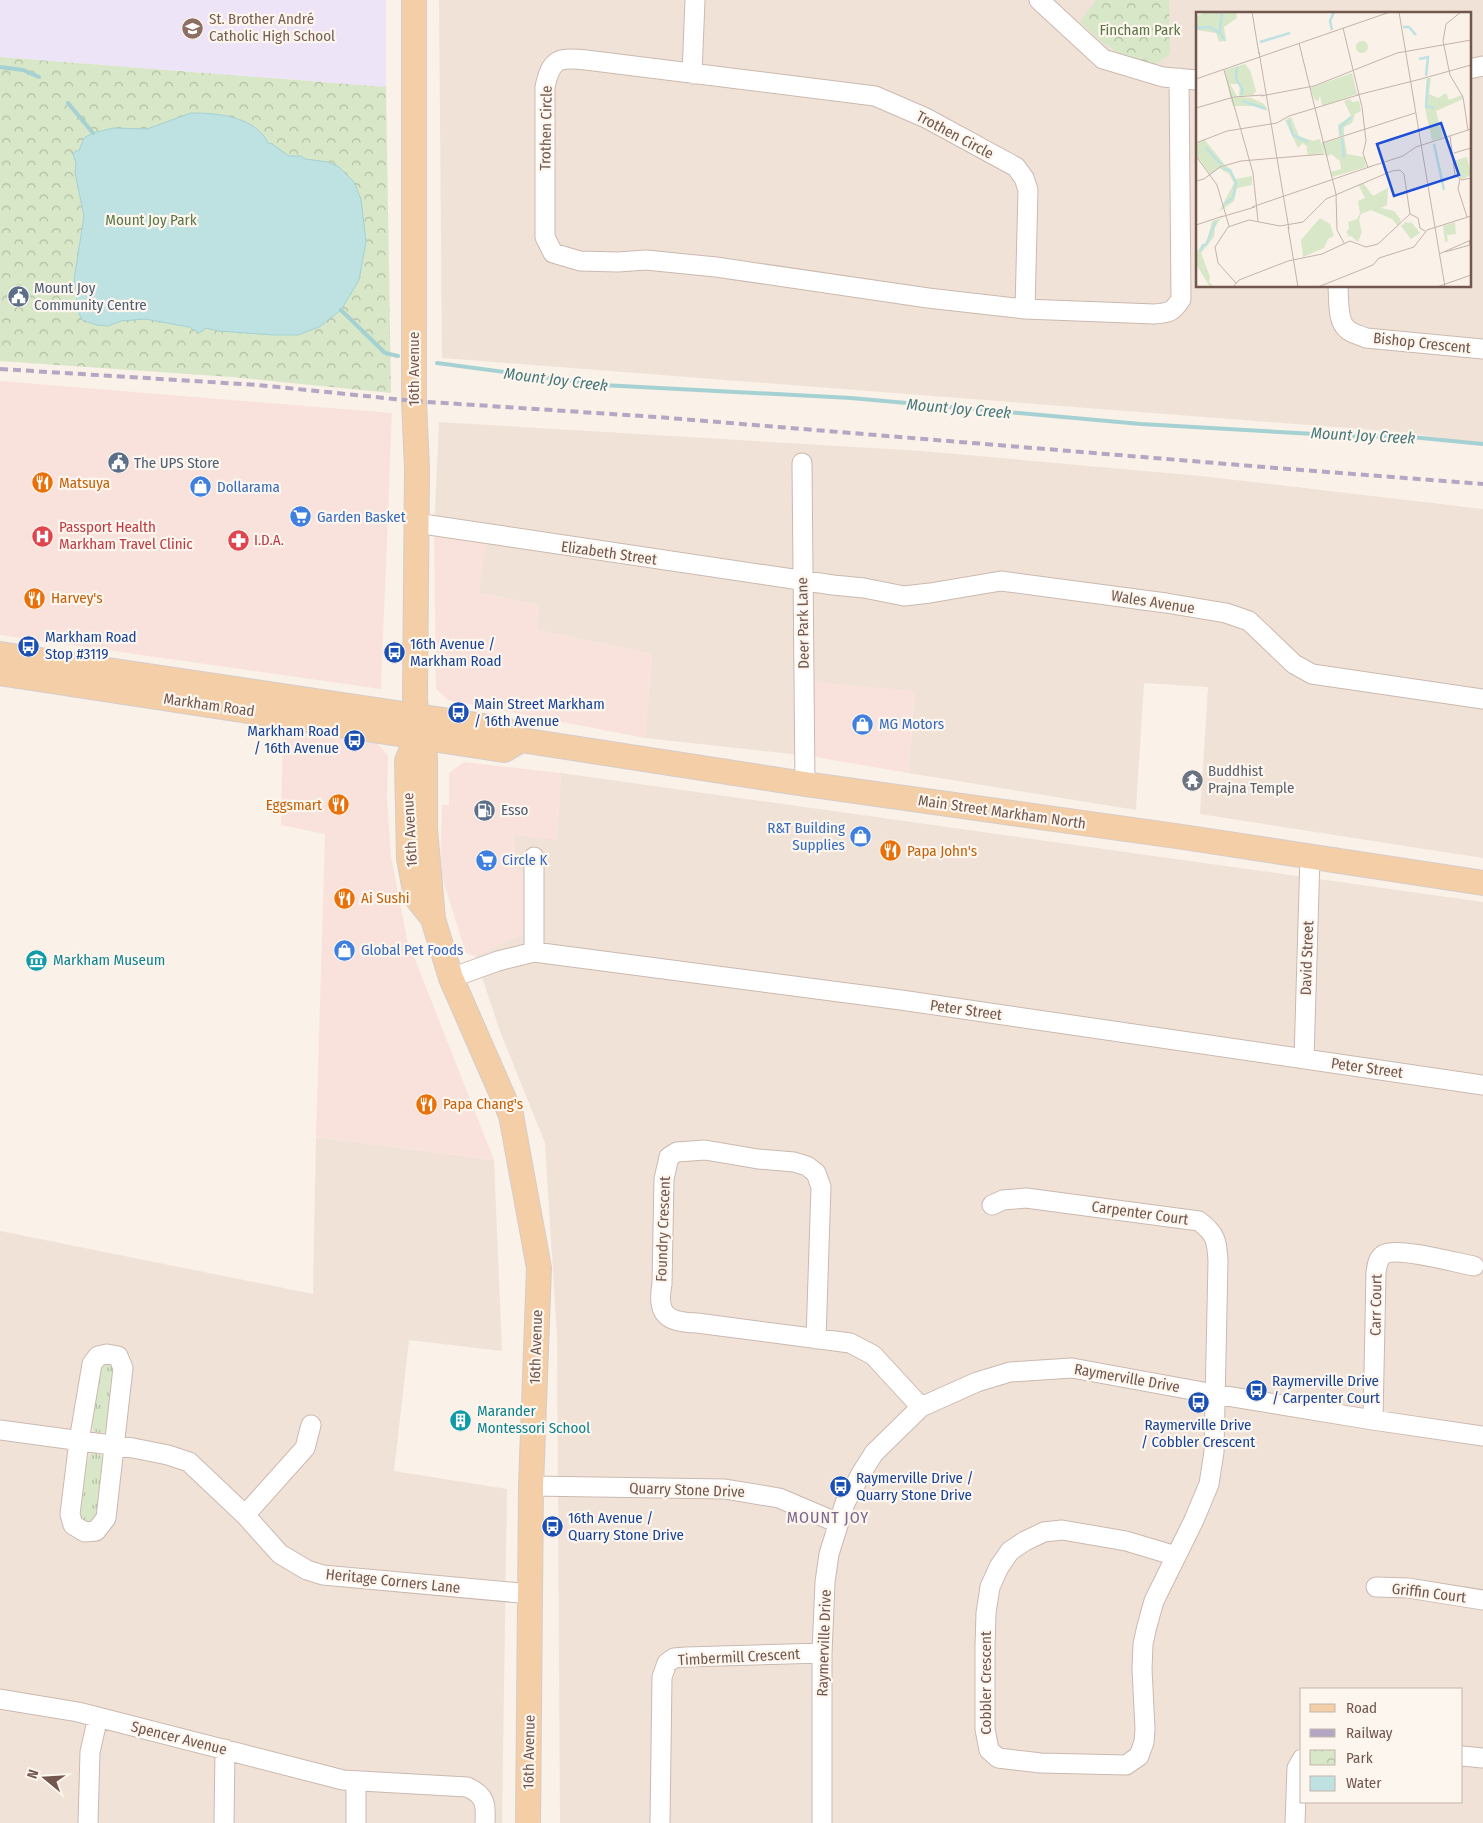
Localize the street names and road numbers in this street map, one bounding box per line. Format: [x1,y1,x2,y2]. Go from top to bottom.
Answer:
street label: Trothen Circle [536,85,556,171]
street label: Trothen Circle [913,107,997,163]
street label: Bishop Crescent [1372,329,1472,357]
street label: 16th Avenue [405,332,423,406]
street label: Elizabeth Street [560,537,658,569]
street label: Deer Park Lane [793,577,813,669]
street label: Wales Avenue [1110,587,1196,617]
street label: Markham Road [162,690,256,720]
street label: Main Street Markham North [917,791,1087,833]
street label: 16th Avenue [399,792,421,868]
street label: David Street [1297,920,1317,996]
street label: Peter Street [929,996,1003,1024]
street label: Peter Street [1330,1054,1404,1082]
street label: Foundry Crescent [652,1176,674,1282]
street label: Carpenter Court [1091,1197,1190,1229]
street label: Carr Court [1366,1274,1386,1336]
street label: 16th Avenue [526,1309,546,1385]
street label: Raymerville Drive [1073,1360,1181,1396]
street label: Quarry Stone Drive [629,1479,745,1501]
street label: Heritage Corners Lane [325,1565,461,1597]
street label: Griffin Court [1391,1580,1467,1606]
street label: Raymerville Drive [813,1589,835,1697]
street label: Cobbler Crescent [977,1631,995,1735]
street label: Timbermill Crescent [678,1645,800,1669]
street label: 16th Avenue [519,1714,539,1790]
street label: Spencer Avenue [129,1717,229,1759]

